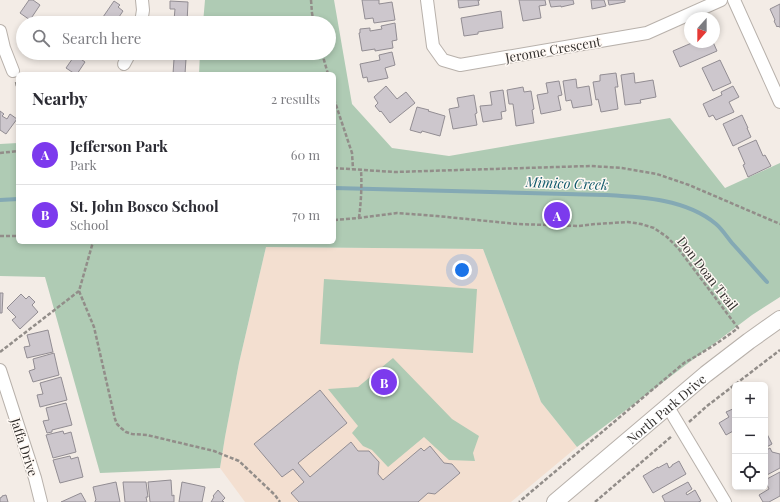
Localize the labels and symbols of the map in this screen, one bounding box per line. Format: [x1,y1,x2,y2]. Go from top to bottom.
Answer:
north arrow [684,12,720,48]
street label: Jerome Crescent [503,32,602,66]
water label: Mimico Creek [524,172,609,194]
pin: A [544,200,570,230]
street label: Don Doan Trail [674,233,742,314]
your location [452,260,472,280]
pin: B [371,367,397,397]
street label: North Park Drive [622,369,709,447]
street label: Jaffa Drive [7,415,43,479]

